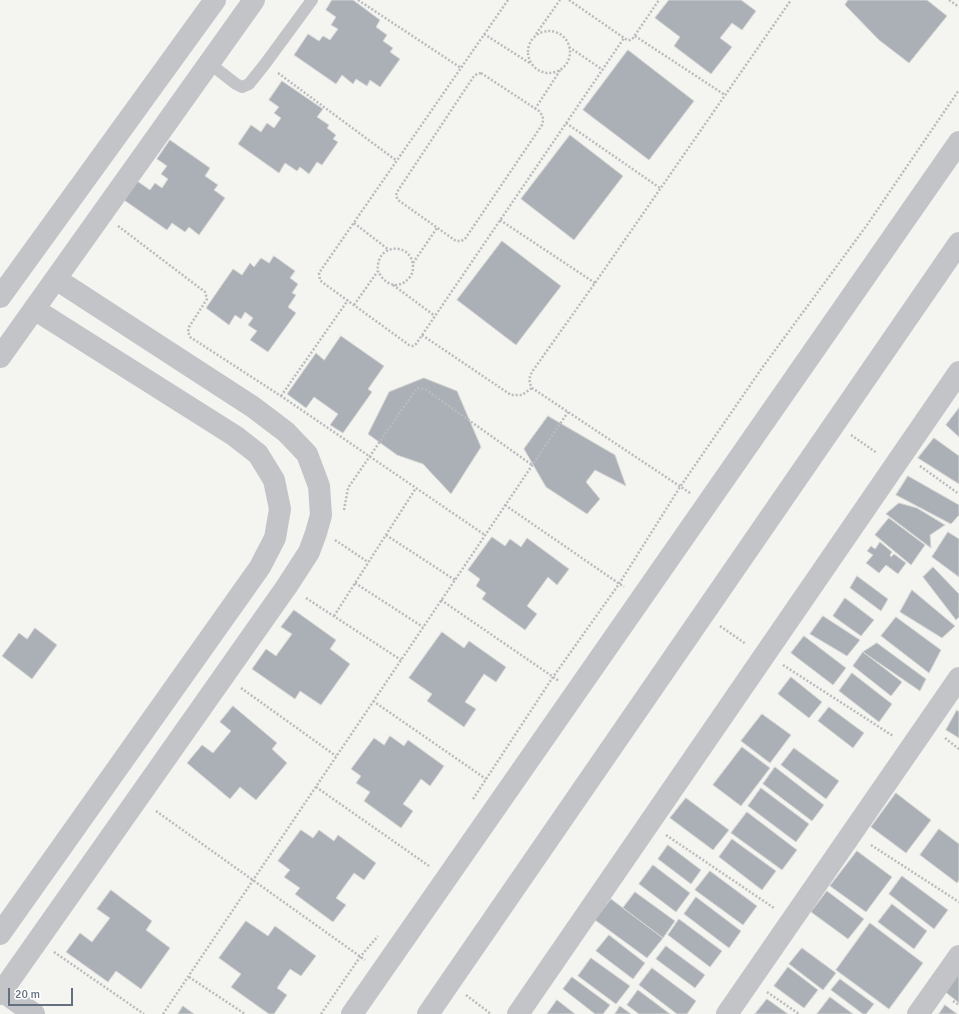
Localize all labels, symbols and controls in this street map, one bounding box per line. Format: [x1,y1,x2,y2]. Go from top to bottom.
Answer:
scale bar [10,980,75,1006]
text: 20 m [15,987,40,1002]

